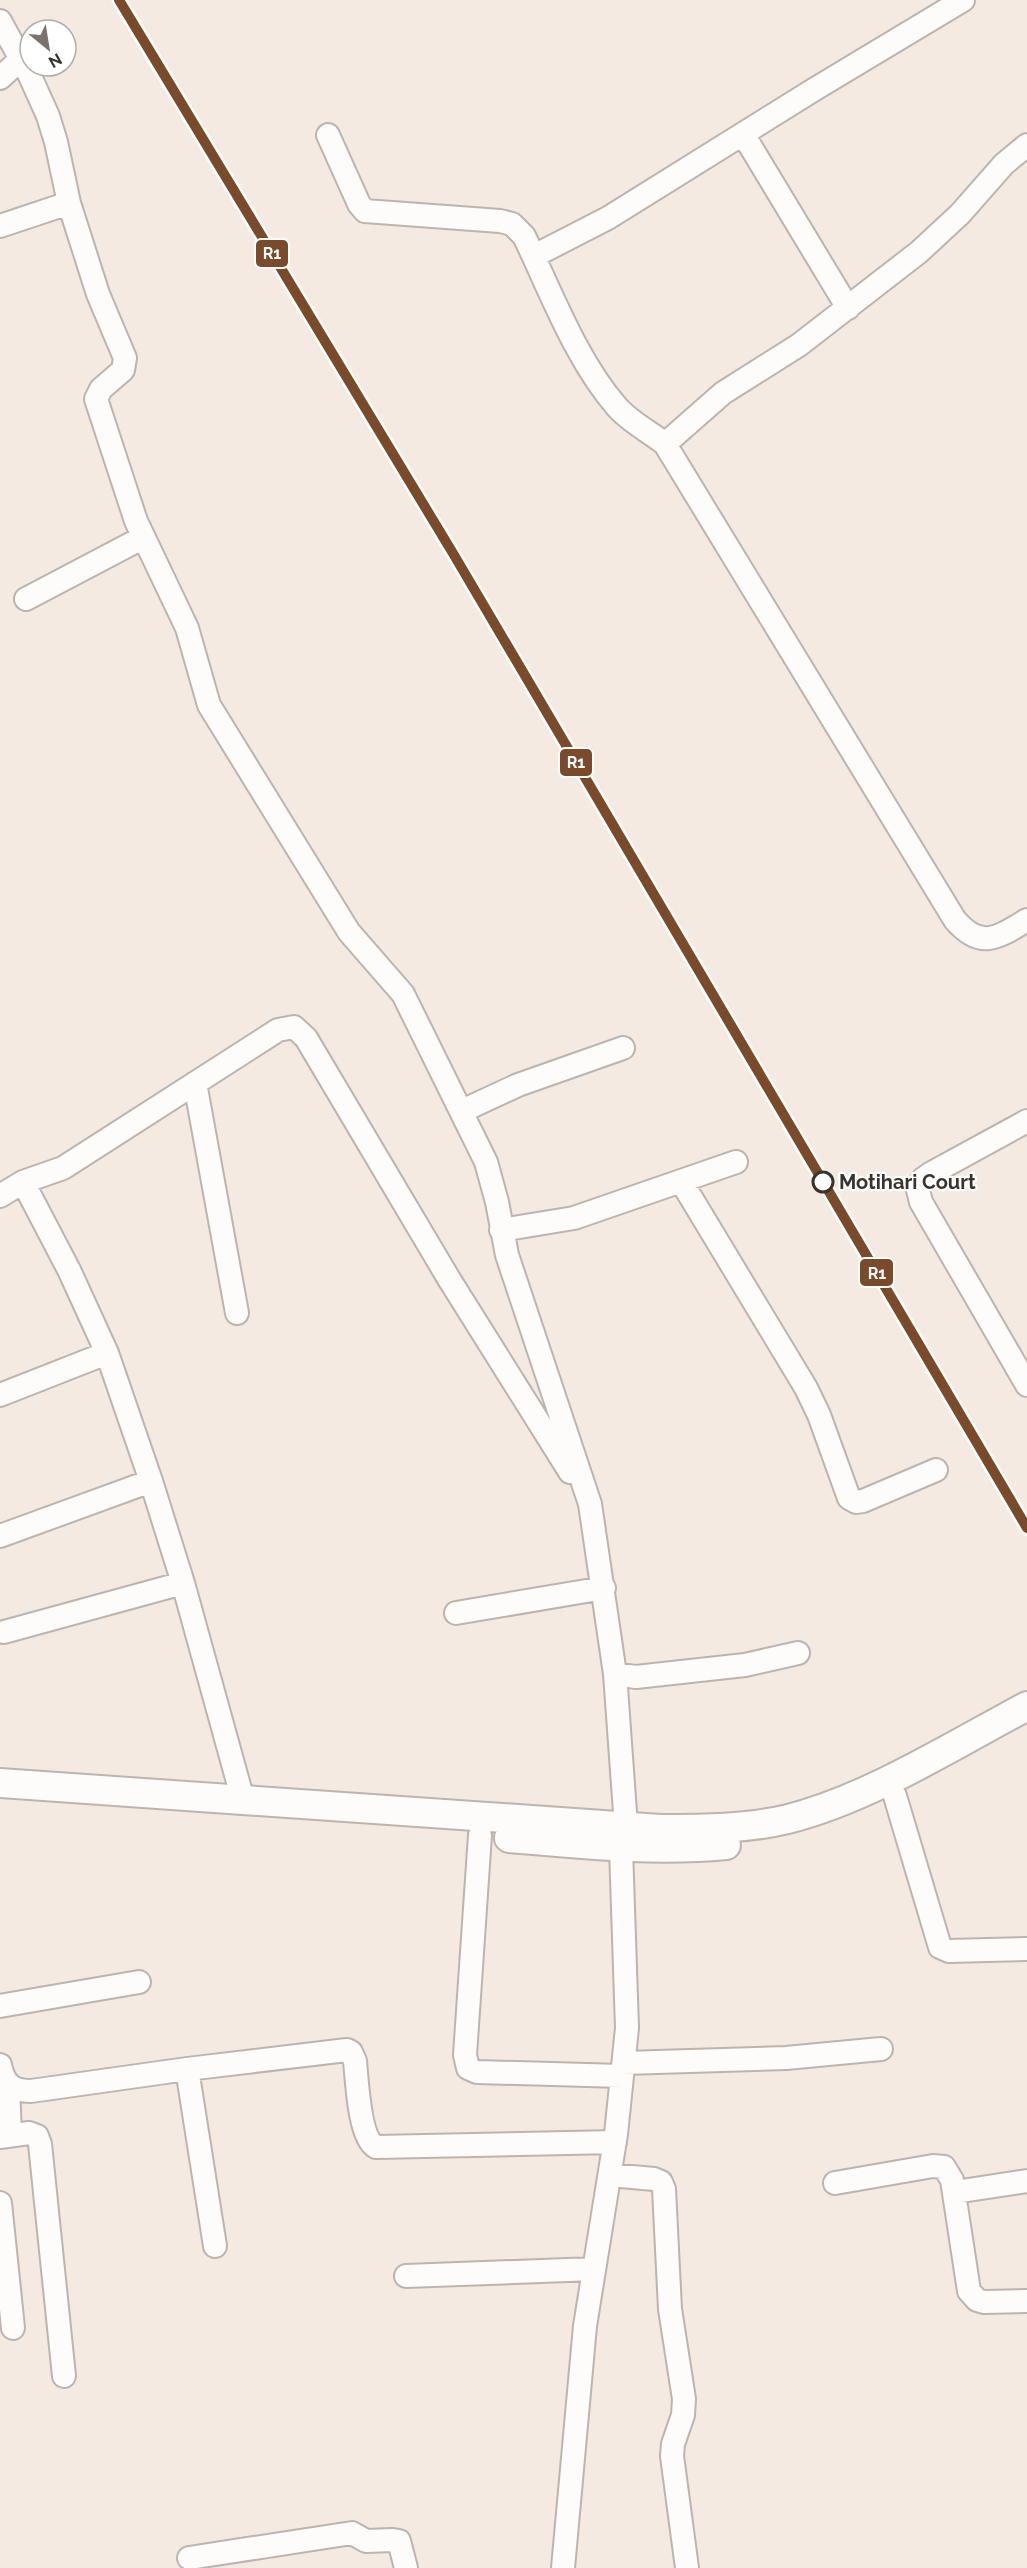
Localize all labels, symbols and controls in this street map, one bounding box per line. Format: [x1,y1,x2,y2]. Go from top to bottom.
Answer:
north arrow [18,18,78,78]
text: N [45,49,65,72]
line badge: R1 [255,239,289,268]
text: R1 [263,244,281,263]
line badge: R1 [559,748,593,777]
text: R1 [567,753,585,772]
place label: Motihari Court [839,1170,976,1194]
marker: Motihari Court [812,1171,834,1193]
line badge: R1 [859,1258,894,1287]
text: R1 [868,1264,886,1283]

